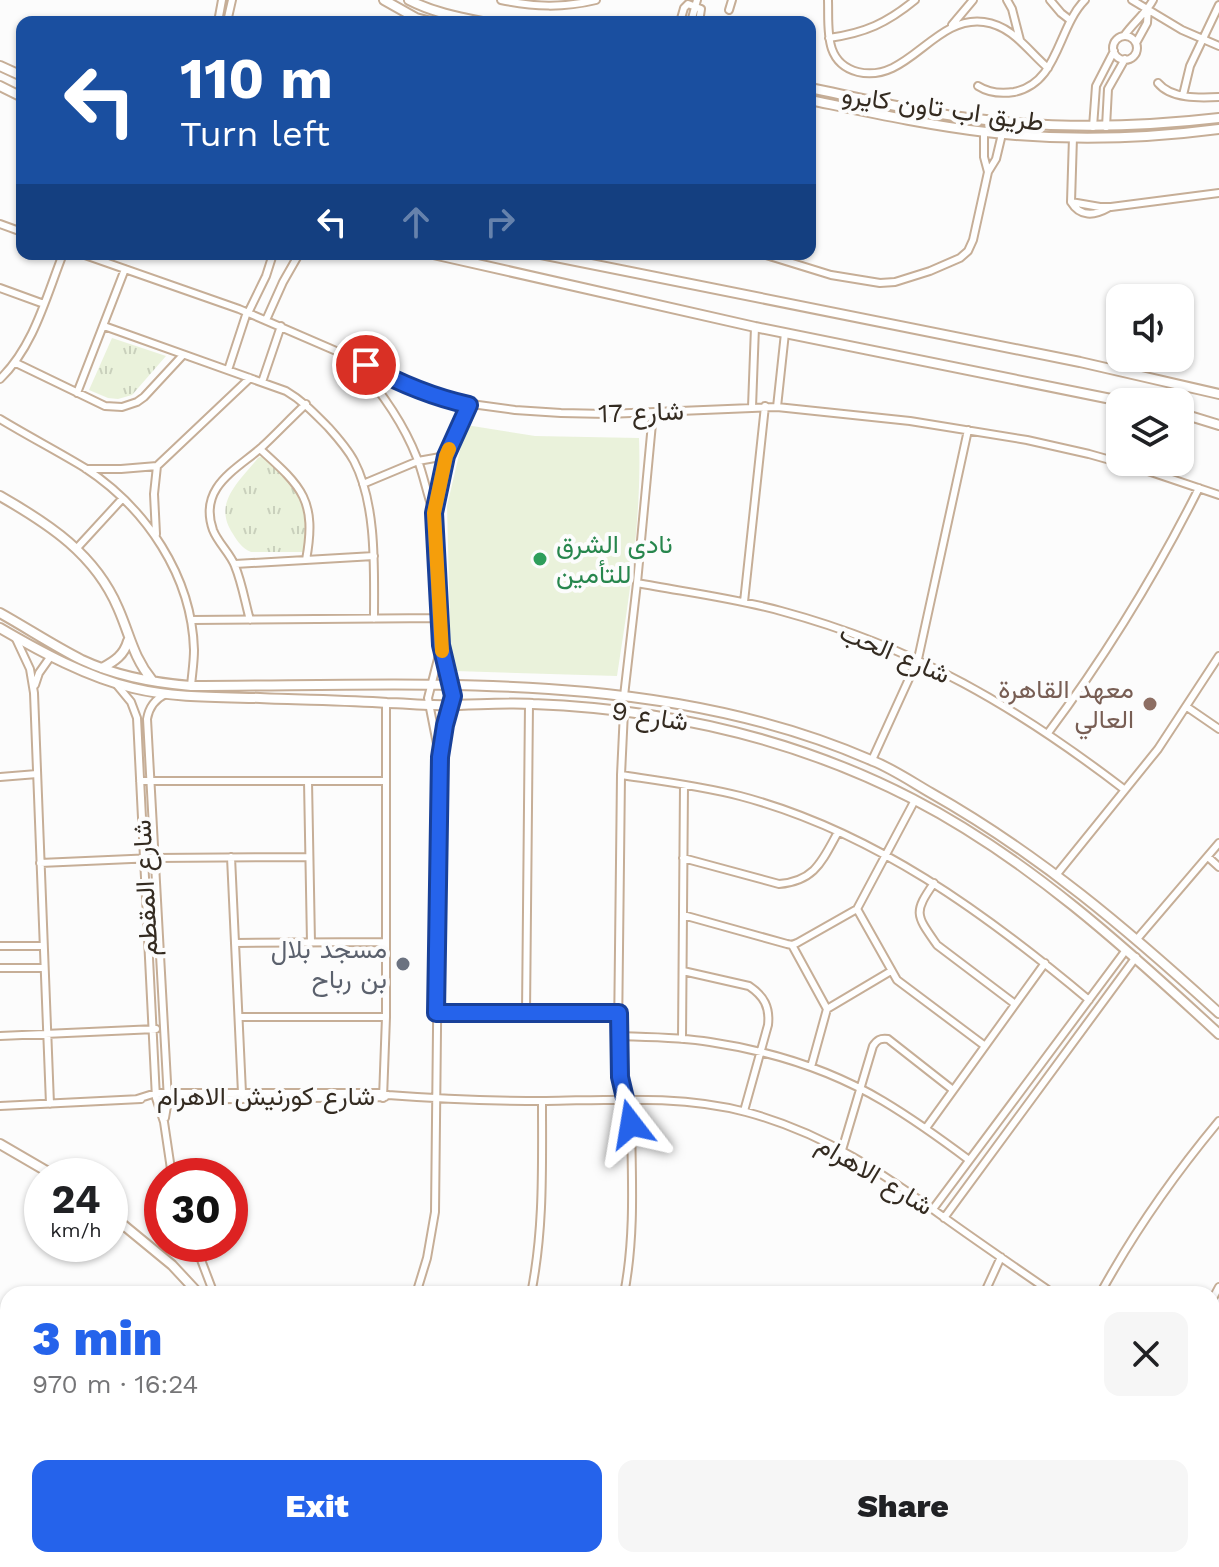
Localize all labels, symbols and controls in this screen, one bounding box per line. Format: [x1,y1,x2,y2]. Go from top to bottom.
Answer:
text: 110 m [180,46,333,112]
icon: left [48,48,152,152]
street label: طريق اب تاون كايرو [840,79,1046,138]
text: Turn left [180,113,330,155]
icon: left [310,200,354,244]
icon: ahead [394,200,438,244]
icon: right [478,200,522,244]
map controls [1106,284,1194,476]
button: sound [1106,284,1194,372]
pin [332,331,400,399]
icon: arrive [344,343,388,387]
button: layers [1106,388,1194,476]
street label: شارع 17 [598,396,685,431]
place label: نادى الشرق للتأمين [556,529,673,590]
marker: نادى الشرق للتأمين [531,550,549,568]
street label: شارع الحب [834,616,955,692]
place label: معهد القاهرة العالي [998,674,1134,740]
street label: شارع 9 [609,695,690,740]
marker: معهد القاهرة العالي [1141,695,1159,713]
street label: شارع المقطم [126,819,167,957]
place label: مسجد بلال بن رباح [271,934,387,997]
marker: مسجد بلال بن رباح [394,955,412,973]
street label: شارع كورنيش الاهرام [157,1081,375,1114]
position arrow [589,1082,673,1166]
street label: شارع الاهرام [810,1129,938,1224]
speed limit sign: 30 [144,1158,248,1262]
text: 24 [51,1176,101,1223]
text: km/h [50,1218,102,1242]
text: 3 min [32,1310,163,1367]
button: close [1104,1312,1188,1396]
text: 970 m · 16:24 [32,1369,198,1399]
button: Exit [32,1460,602,1552]
button: Share [618,1460,1188,1552]

